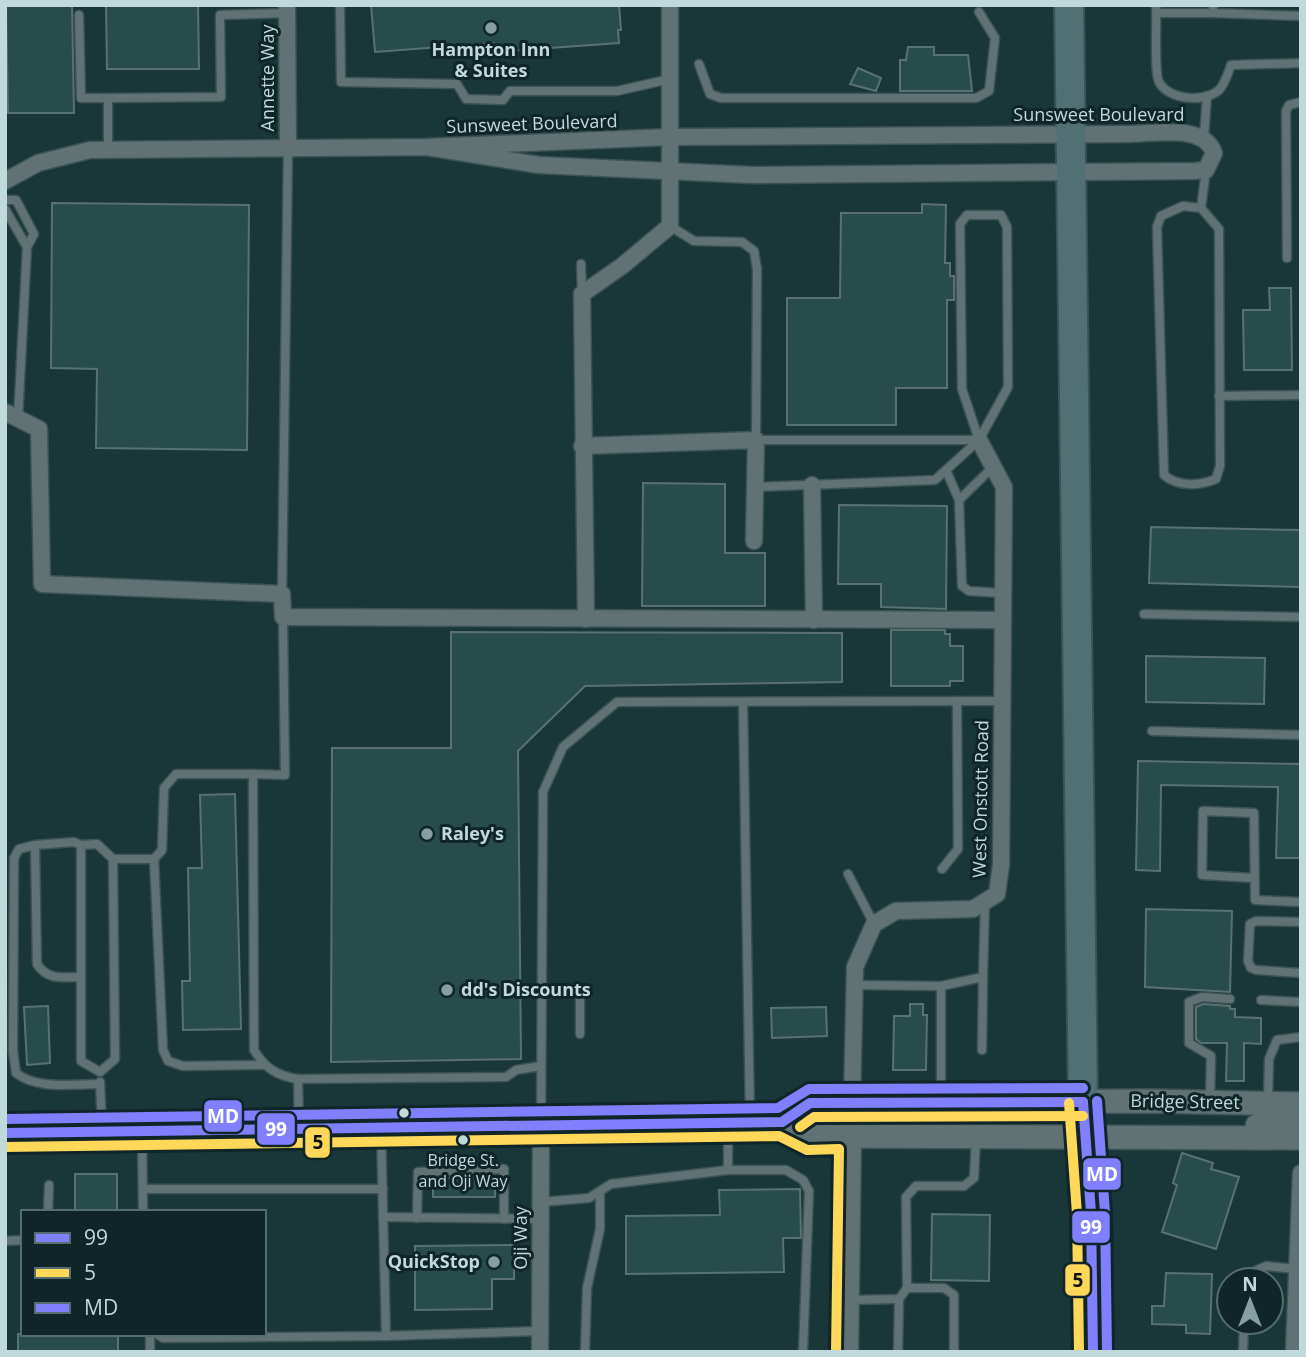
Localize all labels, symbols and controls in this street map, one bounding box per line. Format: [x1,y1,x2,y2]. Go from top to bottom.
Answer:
marker: Hampton Inn & Suites [483,20,499,36]
street label: Annette Way [255,24,279,131]
place label: Hampton Inn & Suites [432,37,550,82]
street label: Sunsweet Boulevard [1013,102,1185,126]
street label: Sunsweet Boulevard [446,108,618,138]
street label: West Onstott Road [967,720,993,878]
place label: Raley's [441,821,504,845]
marker: Raley's [419,826,435,842]
place label: dd's Discounts [461,977,591,1001]
marker: dd's Discounts [439,982,455,998]
street label: Bridge Street [1130,1088,1240,1114]
line badge: MD [203,1099,243,1133]
text: MD [207,1103,239,1129]
unlabelled marker [397,1106,411,1120]
line badge: 99 [256,1112,296,1146]
text: 99 [265,1116,287,1142]
line badge: 5 [304,1126,331,1159]
text: 5 [313,1129,323,1155]
marker: Bridge St. and Oji Way [456,1133,470,1147]
place label: Bridge St. and Oji Way [418,1149,508,1192]
line badge: MD [1082,1157,1122,1191]
text: MD [1086,1161,1118,1187]
street label: Oji Way [508,1205,532,1270]
legend [21,1210,266,1336]
line badge: 99 [1071,1210,1111,1244]
text: 99 [1080,1214,1102,1240]
text: 99 [84,1223,108,1251]
place label: QuickStop [388,1249,480,1273]
marker: QuickStop [486,1254,502,1270]
text: 5 [84,1258,96,1286]
line badge: 5 [1064,1263,1091,1297]
north arrow [1215,1266,1285,1336]
text: 5 [1073,1267,1083,1293]
text: N [1242,1271,1258,1297]
text: MD [84,1293,118,1321]

